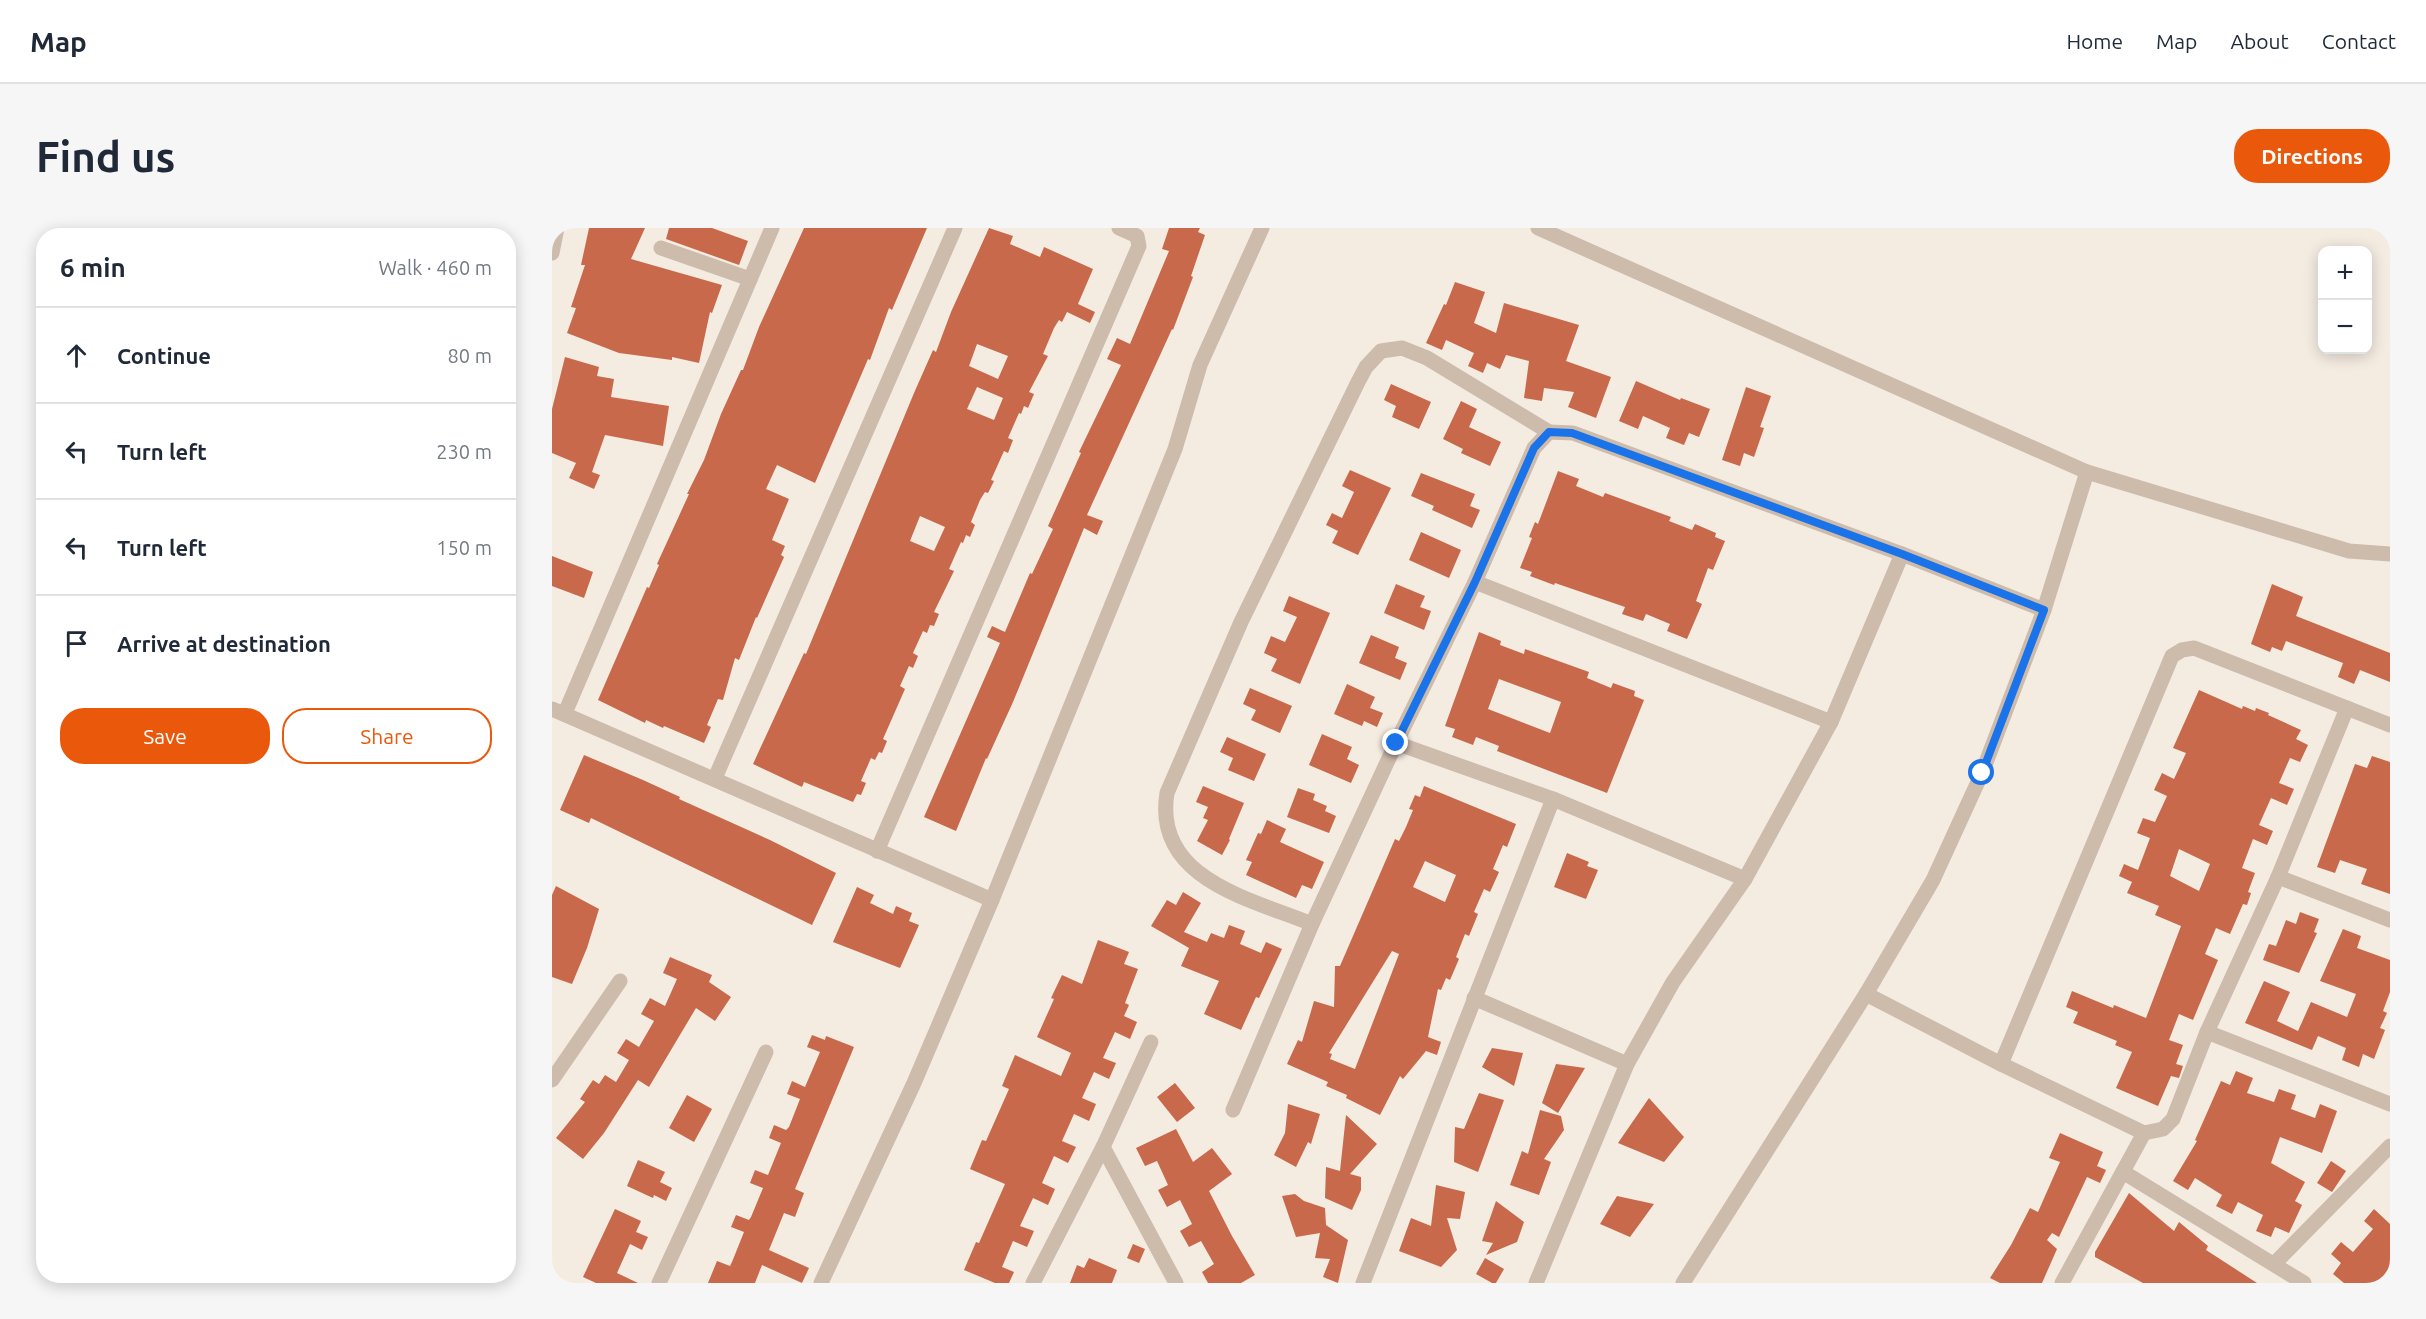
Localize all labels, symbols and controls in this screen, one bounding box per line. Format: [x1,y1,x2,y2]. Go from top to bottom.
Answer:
text: Map [30,26,87,57]
text: Home [2066,29,2123,53]
text: Map [2156,29,2197,53]
text: About [2230,29,2289,53]
text: Contact [2322,29,2396,53]
button: Directions [2234,129,2390,183]
text: Find us [36,133,175,180]
map controls [2318,246,2372,354]
button: + [2318,246,2372,300]
text: 6 min [60,253,126,282]
text: Walk · 460 m [379,256,492,279]
button: − [2318,300,2372,354]
icon: ahead [60,339,93,372]
text: Continue [117,343,211,368]
text: 80 m [448,344,492,367]
icon: left [60,435,93,468]
text: Turn left [117,439,207,464]
text: 230 m [436,440,492,463]
icon: left [60,531,93,564]
text: Turn left [117,535,207,560]
text: 150 m [436,536,492,559]
icon: arrive [60,627,93,660]
text: Arrive at destination [117,631,331,656]
button: Save [60,708,270,764]
button: Share [282,708,492,764]
route end [1382,729,1408,755]
route start [1968,759,1994,785]

